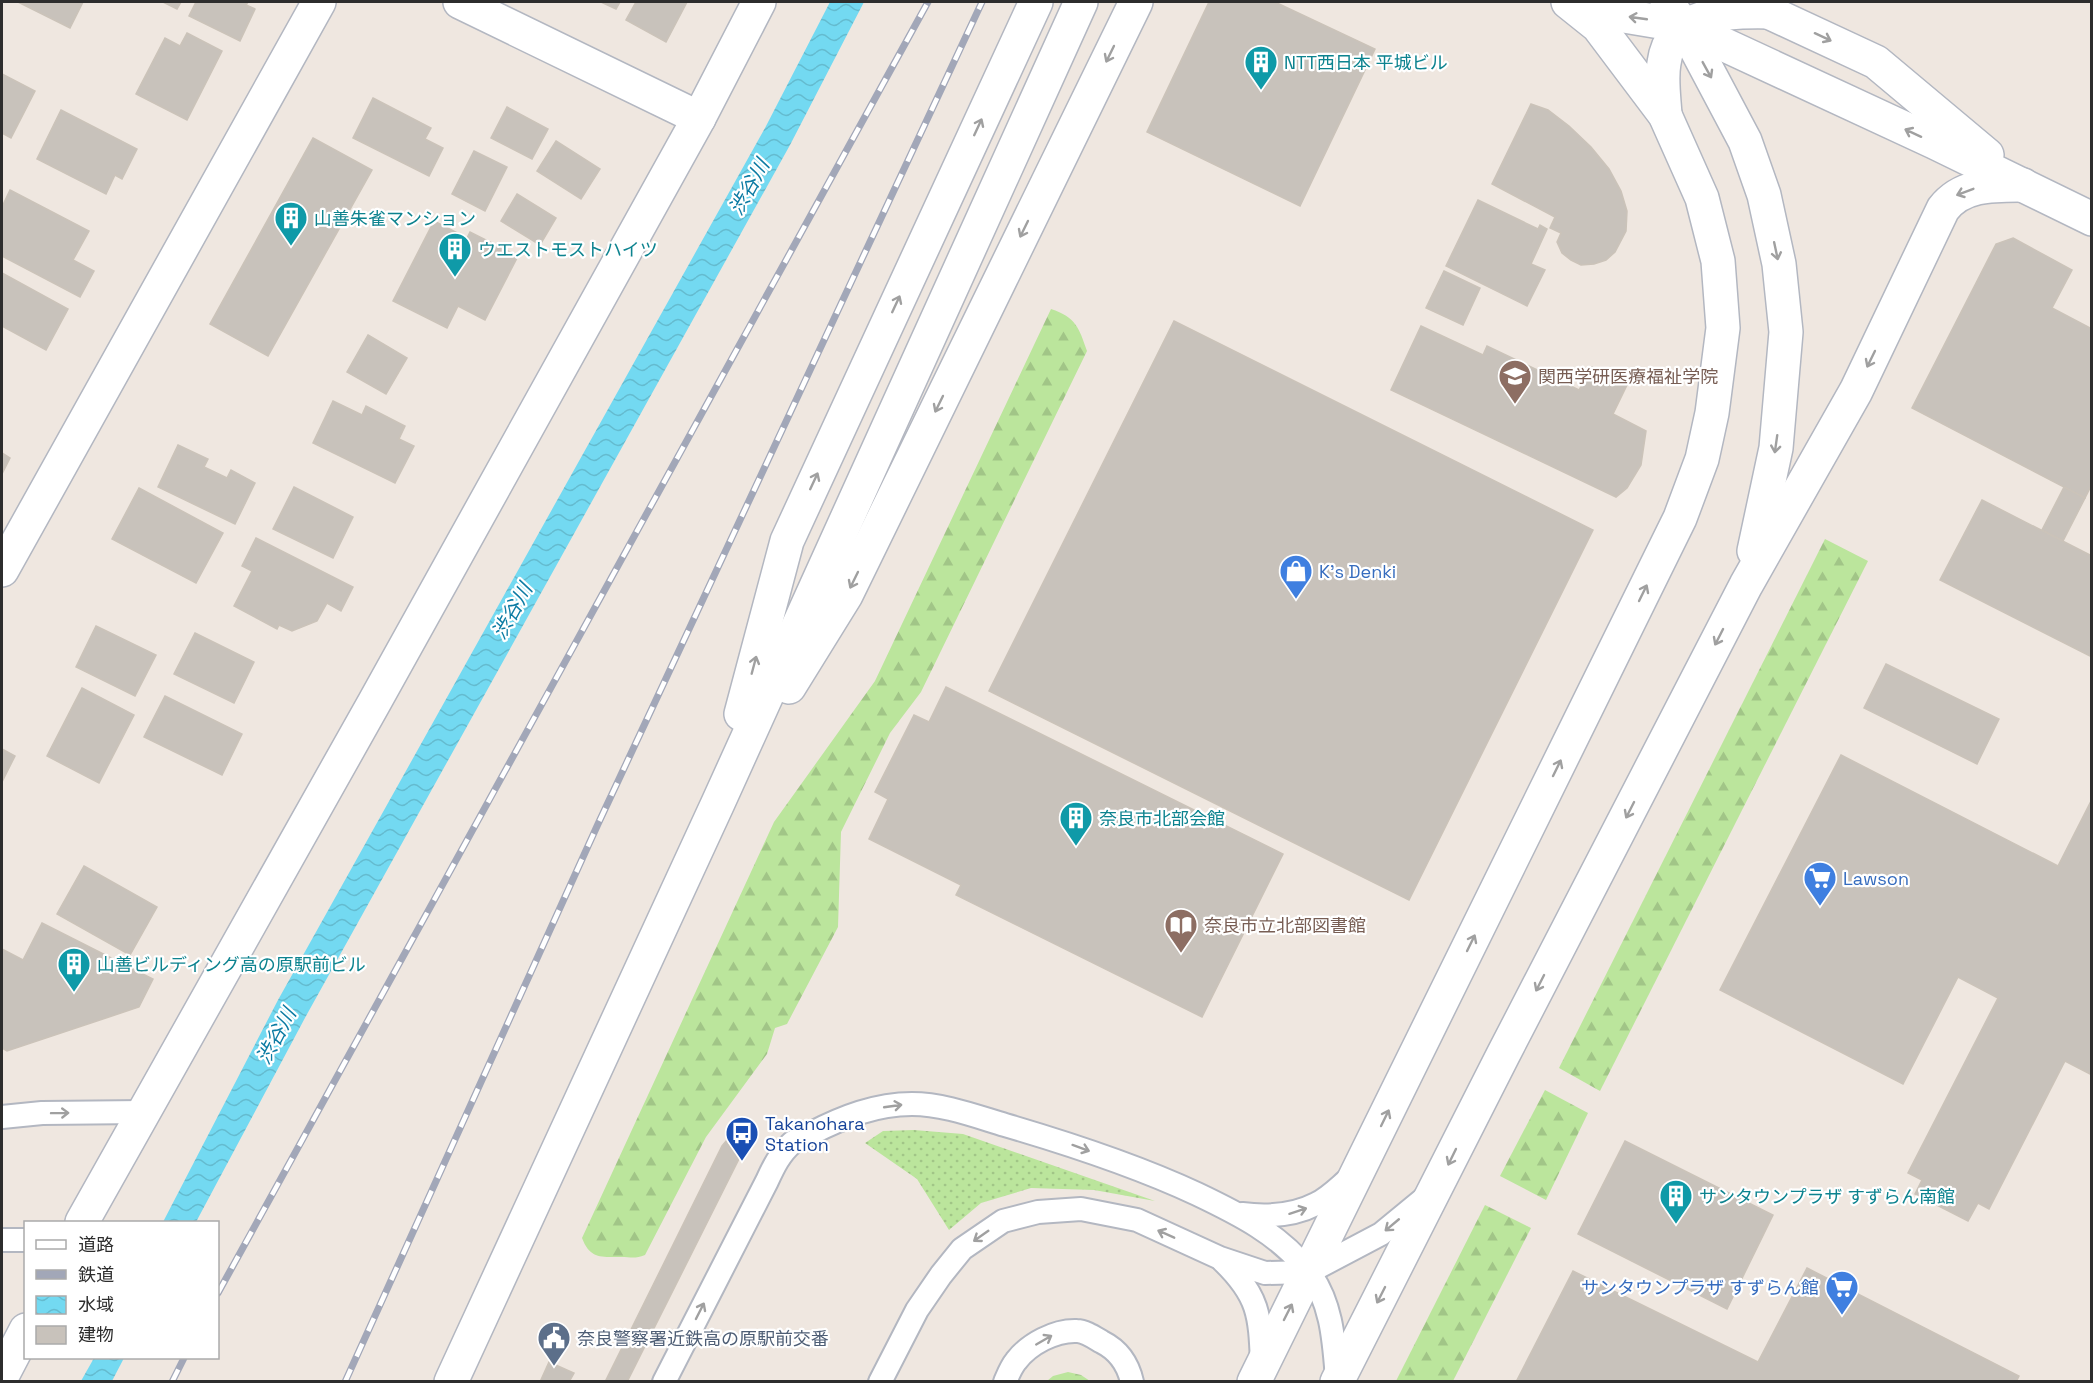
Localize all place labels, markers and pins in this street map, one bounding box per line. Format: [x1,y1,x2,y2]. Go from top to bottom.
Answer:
building icon: NTT西日本 平城ビル [1243,44,1279,91]
place label: NTT西日本 平城ビル [1284,51,1448,74]
building icon: 山善朱雀マンション [273,200,309,247]
place label: 山善朱雀マンション [314,207,476,230]
building icon: ウエストモストハイツ [437,231,473,278]
place label: ウエストモストハイツ [478,238,658,261]
school or university icon: 関西学研医療福祉学院 [1497,358,1533,405]
place label: 関西学研医療福祉学院 [1538,365,1718,388]
shop icon: K's Denki [1278,553,1314,600]
place label: K's Denki [1319,560,1396,583]
building icon: 奈良市北部会館 [1058,800,1094,847]
place label: 奈良市北部会館 [1099,807,1225,830]
supermarket icon: Lawson [1802,860,1838,907]
place label: Lawson [1843,867,1909,890]
library icon: 奈良市立北部図書館 [1163,907,1199,954]
place label: 奈良市立北部図書館 [1204,914,1366,937]
building icon: 山善ビルディング高の原駅前ビル [56,946,92,993]
place label: 山善ビルディング高の原駅前ビル [97,953,366,976]
place label: Takanohara Station [765,1112,865,1156]
bus stop icon: Takanohara Station [724,1115,760,1162]
building icon: サンタウンプラザ すずらん南館 [1658,1178,1694,1225]
place label: サンタウンプラザ すずらん南館 [1699,1185,1955,1208]
supermarket icon: サンタウンプラザ すずらん館 [1824,1269,1860,1316]
place label: サンタウンプラザ すずらん館 [1581,1276,1819,1299]
public building icon: 奈良警察署近鉄高の原駅前交番 [536,1320,572,1367]
place label: 奈良警察署近鉄高の原駅前交番 [577,1327,829,1350]

